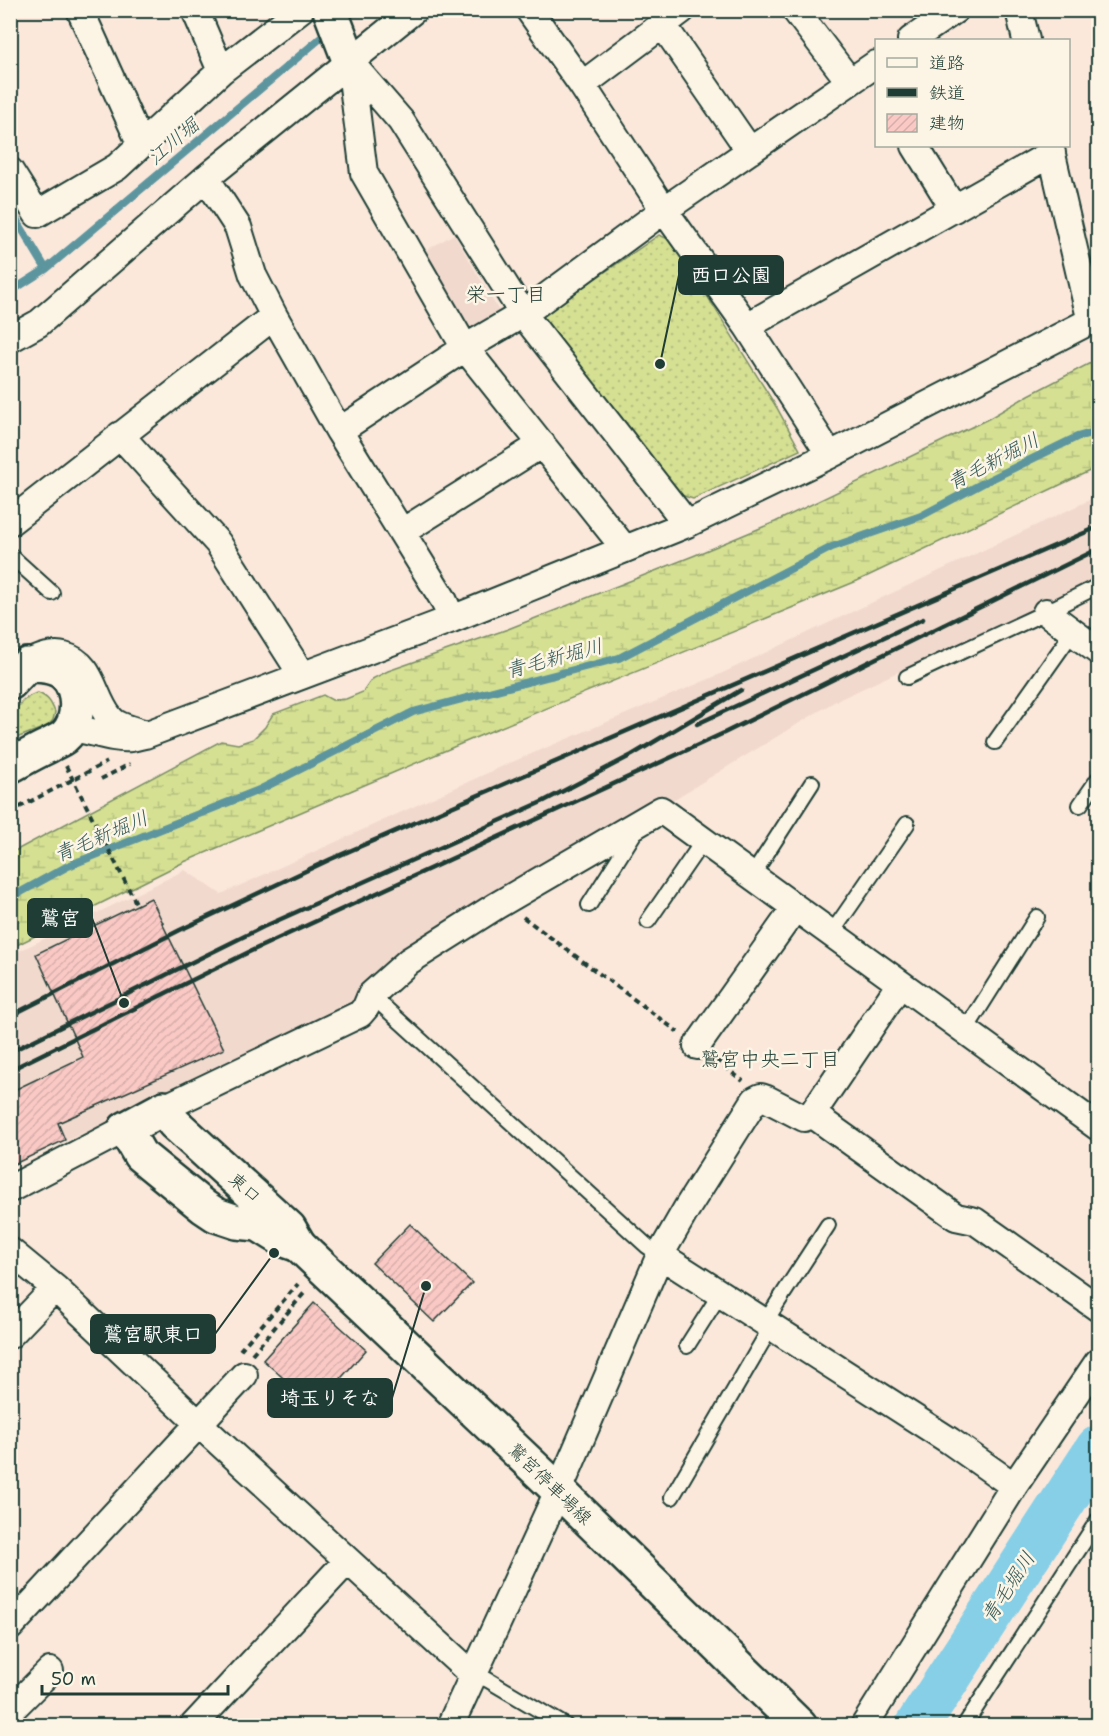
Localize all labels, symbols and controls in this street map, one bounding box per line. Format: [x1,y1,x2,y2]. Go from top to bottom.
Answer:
legend [875,39,1070,147]
text: 道路 [929,51,965,75]
text: 鉄道 [929,81,965,105]
water label: 江川堀 [142,111,205,170]
text: 建物 [929,111,965,135]
callout: 西口公園 [679,256,783,294]
text: 西口公園 [691,262,771,288]
district label: 栄一丁目 [466,281,546,307]
water label: 青毛新堀川 [943,427,1043,495]
water label: 青毛新堀川 [502,633,606,683]
water label: 青毛新堀川 [50,804,152,868]
callout: 鷲宮 [28,899,92,937]
text: 鷲宮 [40,905,80,931]
district label: 鷲宮中央二丁目 [700,1046,840,1072]
street label: 東口 [224,1167,266,1209]
callout: 鷲宮駅東口 [91,1315,215,1353]
text: 鷲宮駅東口 [103,1321,203,1347]
callout: 埼玉りそな [268,1379,392,1417]
text: 埼玉りそな [280,1385,380,1411]
street label: 鷲宮停車場線 [503,1438,597,1530]
water label: 青毛堀川 [975,1546,1041,1628]
scale bar [42,1658,228,1696]
text: 50 m [51,1667,96,1691]

